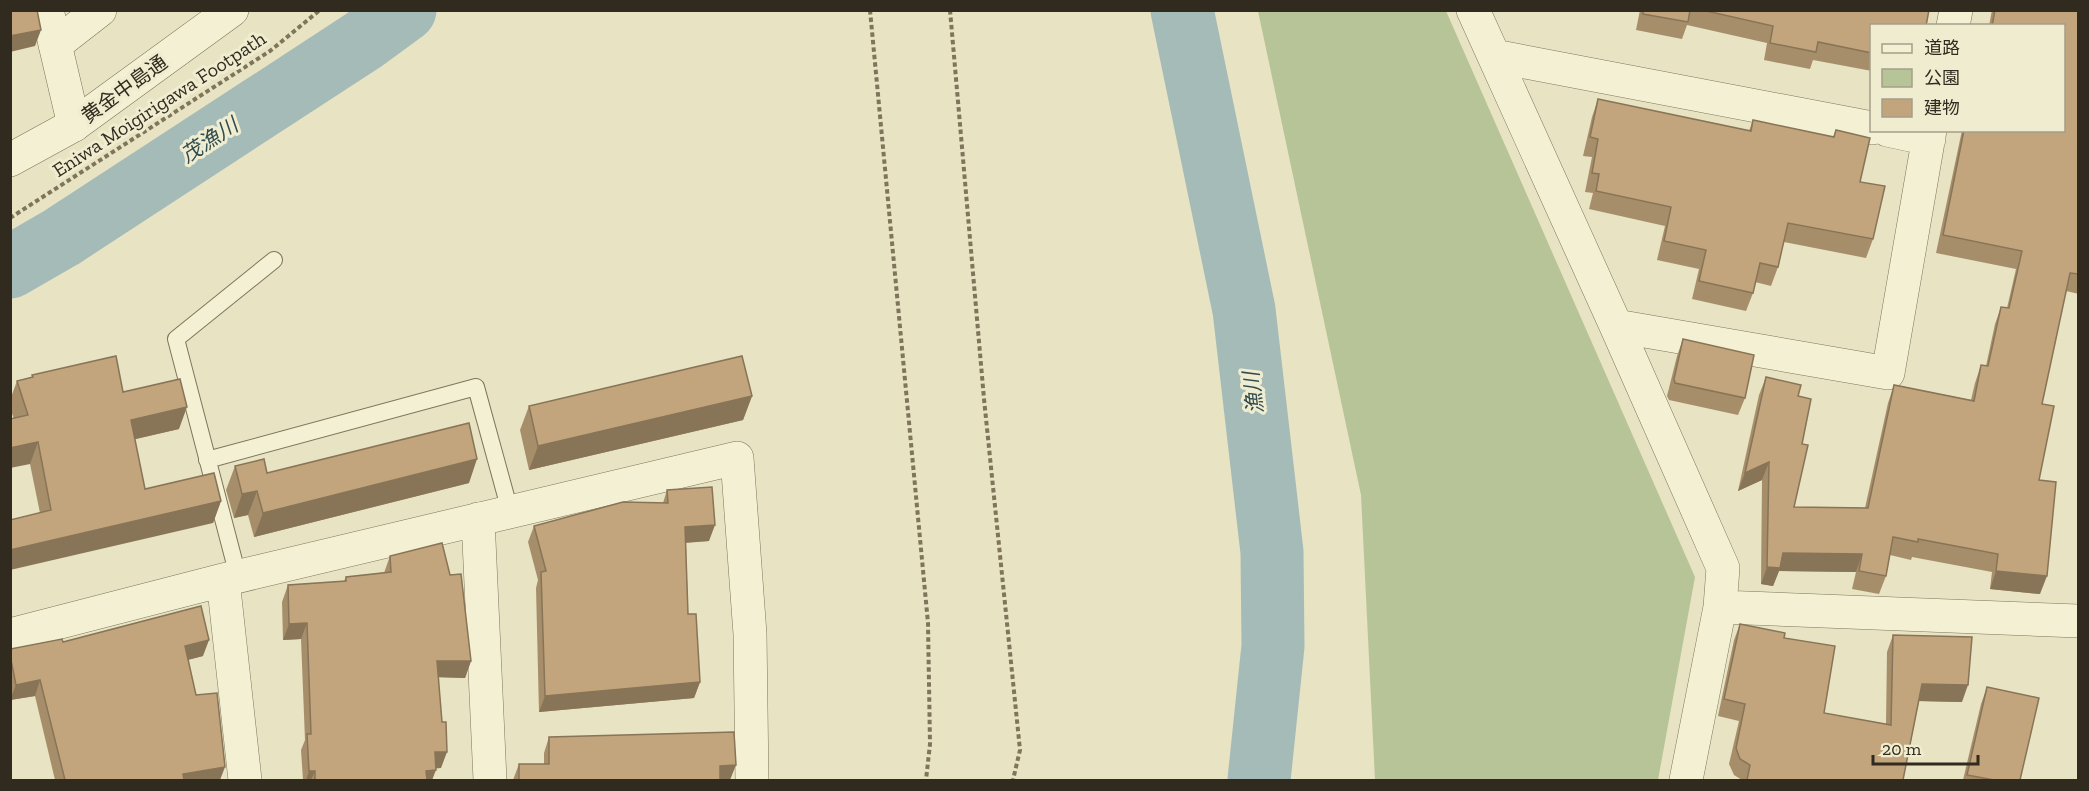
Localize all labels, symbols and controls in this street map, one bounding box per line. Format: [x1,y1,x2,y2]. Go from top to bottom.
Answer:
legend [1870,24,2065,132]
street label: Eniwa Moigirigawa Footpath [48,26,271,182]
text: 道路 [1924,37,1960,59]
street label: 黄金中島通 [76,50,172,128]
text: 公園 [1924,67,1960,89]
text: 建物 [1924,97,1960,119]
water label: 茂漁川 [176,111,244,168]
water label: 漁川 [1238,369,1268,415]
scale bar [1873,728,1978,766]
text: 20 m [1882,738,1922,760]

